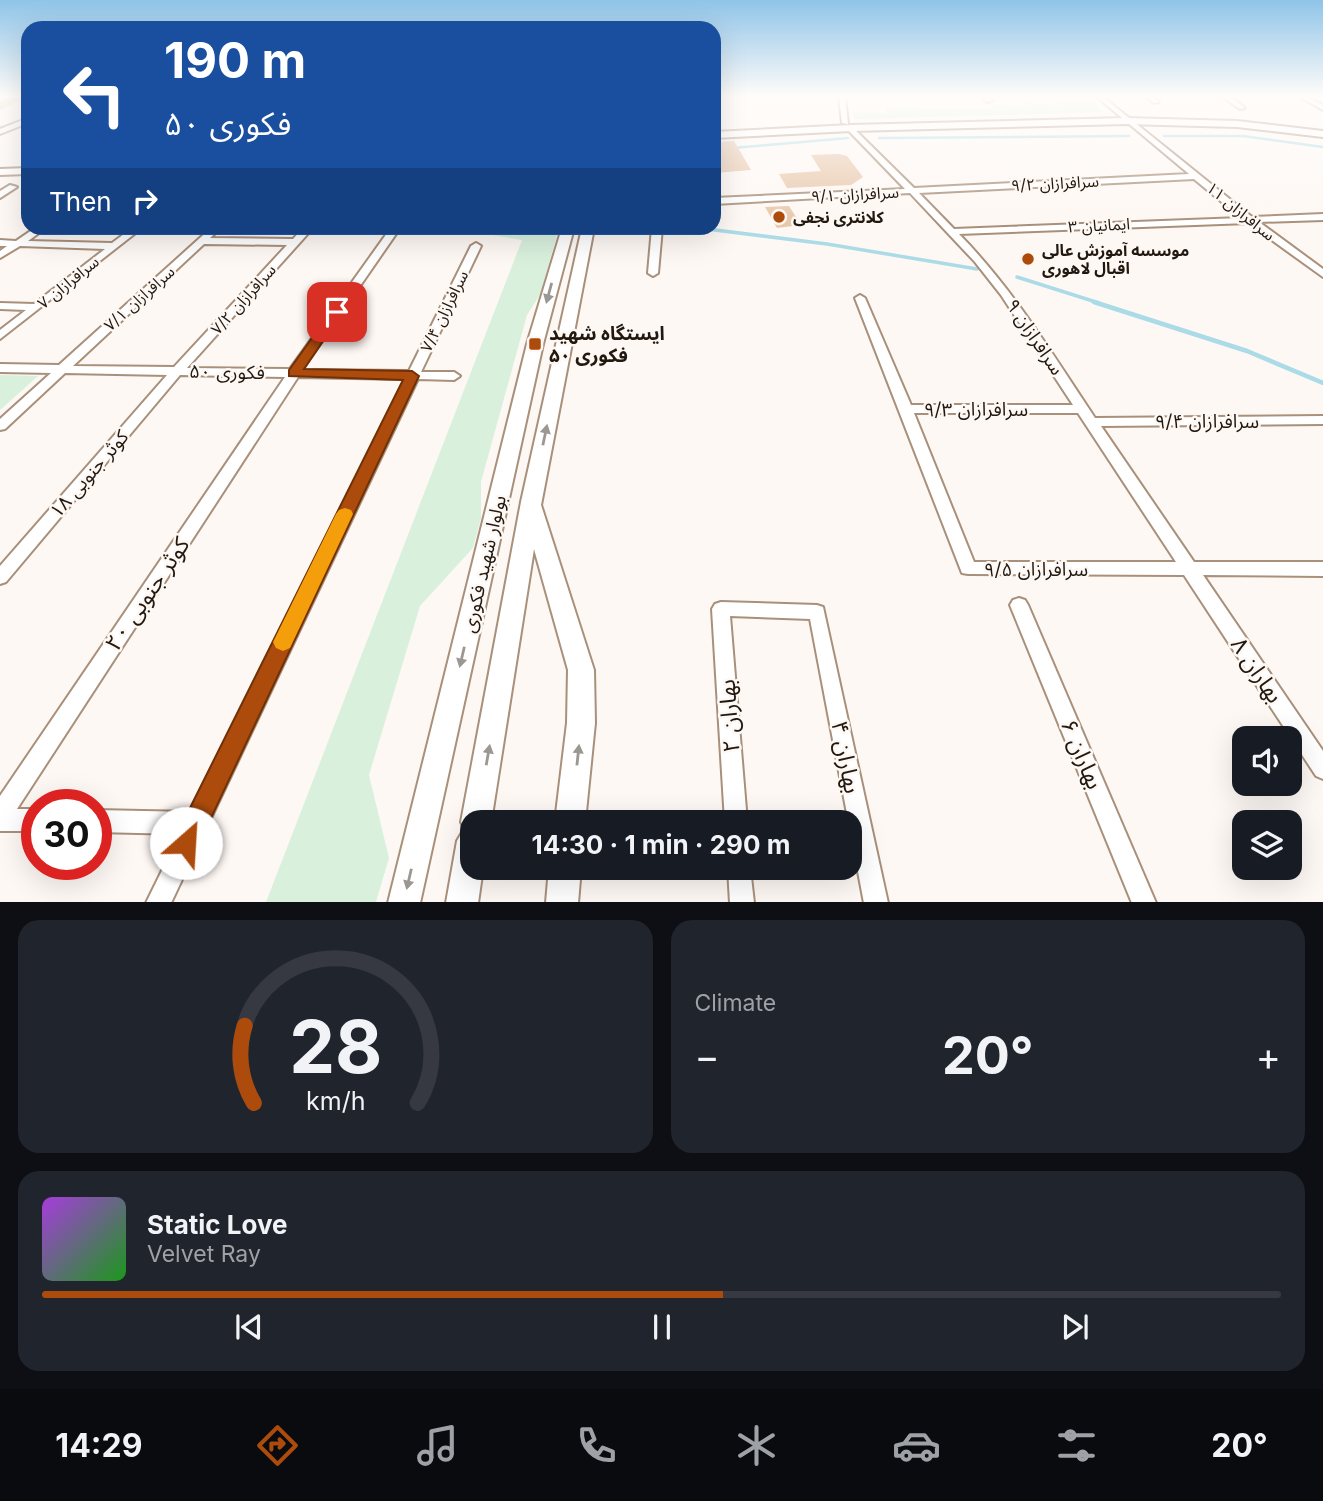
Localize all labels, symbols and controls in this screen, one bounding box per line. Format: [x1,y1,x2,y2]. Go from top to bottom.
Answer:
text: 190 m [164,31,306,90]
icon: left [49,49,140,140]
text: فکوری ۵۰ [164,104,291,143]
street label: سرافرازان ۹/۲ [1011,171,1099,195]
street label: سرافرازان ۱۱ [1203,177,1279,245]
icon: right [126,182,164,220]
street label: سرافرازان ۹/۱ [811,182,899,206]
text: Then [49,186,112,217]
place label: کلانتری نجفی [793,207,884,227]
marker: کلانتری نجفی [771,209,787,225]
street label: ایمانیان ۳ [1067,213,1131,237]
place label: موسسه آموزش عالی اقبال لاهوری [1042,240,1189,278]
street label: سرافرازان ۷ [33,251,103,313]
marker: موسسه آموزش عالی اقبال لاهوری [1020,251,1036,267]
street label: سرافرازان ۷/۲ [206,260,280,338]
street label: سرافرازان ۷/۱ [100,261,178,335]
street label: سرافرازان ۷/۴ [416,267,472,355]
pin [307,282,367,342]
one-way arrow [544,283,554,304]
icon: arrive [318,293,356,331]
street label: سرافرازان ۹ [1001,295,1069,379]
place label: ایستگاه شهید فکوری ۵۰ [549,322,665,367]
marker: ایستگاه شهید فکوری ۵۰ [527,336,543,352]
street label: فکوری ۵۰ [189,360,265,384]
street label: سرافرازان ۹/۳ [924,398,1028,421]
street label: سرافرازان ۹/۴ [1155,410,1259,433]
one-way arrow [540,424,551,446]
street label: کوثر جنوبی ۱۸ [45,425,134,522]
street label: بولوار شهید فکوری [457,493,511,635]
street label: کوثر جنوبی ۲۰ [99,531,196,656]
street label: سرافرازان ۹/۵ [984,558,1088,581]
street label: بهاران ۸ [1225,632,1289,708]
one-way arrow [456,646,467,668]
street label: بهاران ۲ [712,678,746,754]
street label: بهاران ۶ [1055,715,1109,793]
street label: بهاران ۴ [825,718,867,796]
map controls [1232,726,1302,880]
button: sound [1232,726,1302,796]
one-way arrow [572,743,583,765]
one-way arrow [483,744,494,766]
speed limit sign: 30 [21,789,112,880]
position arrow [149,806,223,880]
button: layers [1232,810,1302,880]
text: 14:30 · 1 min · 290 m [532,829,790,860]
one-way arrow [404,868,415,890]
text: Climate [695,989,776,1017]
text: 28 [289,1002,382,1091]
text: 20° [942,1024,1034,1087]
text: − [695,1033,720,1079]
text: + [1256,1033,1281,1079]
text: km/h [306,1085,365,1115]
text: Static Love [147,1209,288,1240]
text: Velvet Ray [147,1240,261,1268]
icon: previous [230,1308,268,1346]
icon: pause [643,1308,681,1346]
icon: next [1056,1308,1094,1346]
icon: directions [253,1421,302,1470]
icon: music [413,1421,462,1470]
icon: phone [572,1421,621,1470]
icon: climate [732,1421,781,1470]
icon: car [892,1421,941,1470]
icon: filters [1052,1421,1101,1470]
text: 14:29 [55,1426,142,1465]
text: 20° [1211,1426,1268,1465]

